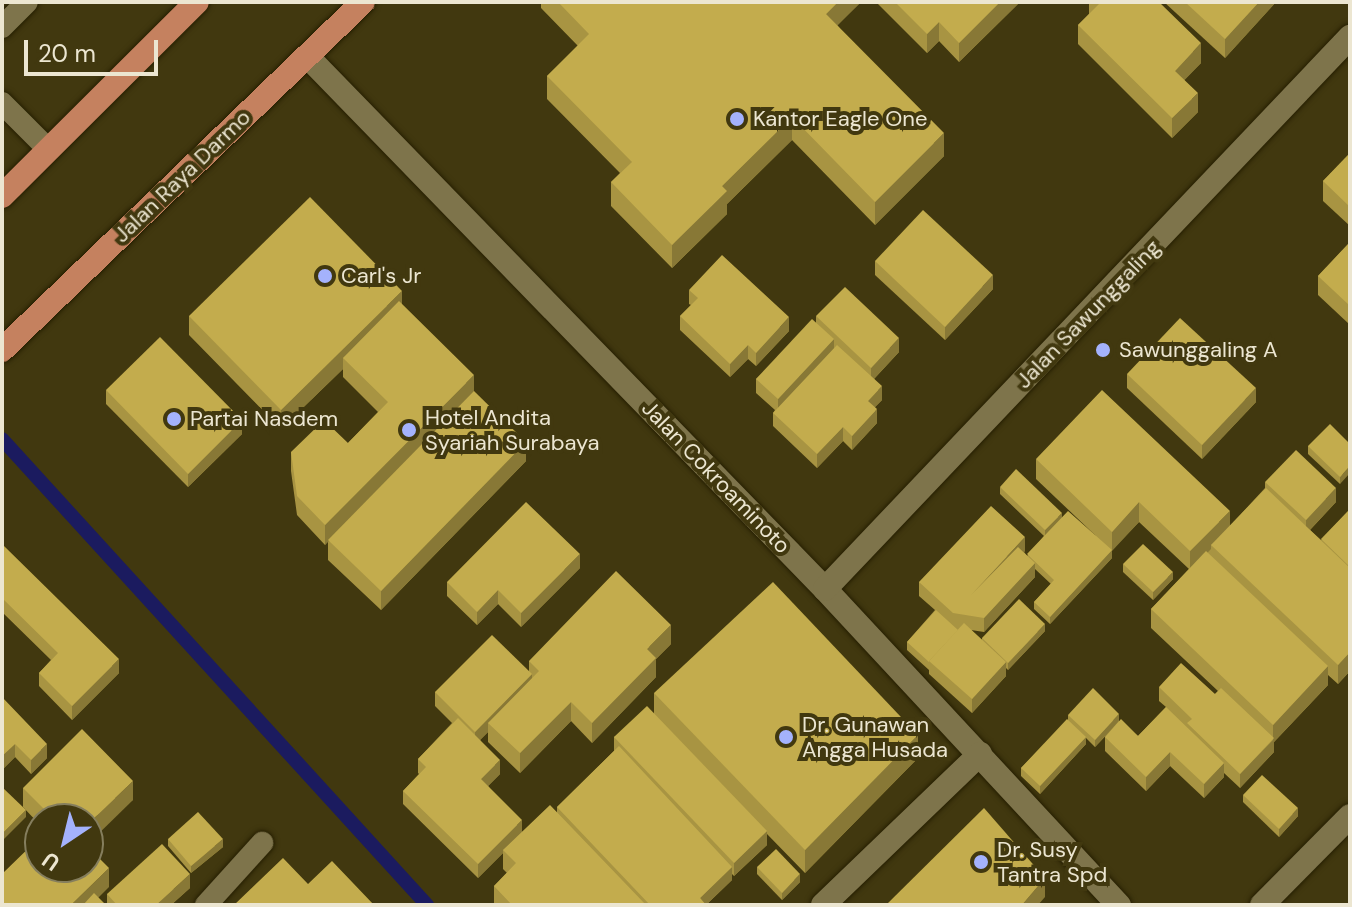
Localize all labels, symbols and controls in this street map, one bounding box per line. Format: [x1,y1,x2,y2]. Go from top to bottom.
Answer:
scale bar [28,24,162,74]
text: 20 m [38,38,96,69]
street label: Jalan Raya Darmo [108,104,256,248]
place label: Kantor Eagle One [753,106,927,132]
marker: Kantor Eagle One [728,110,746,128]
street label: Jalan Sawunggaling [1010,234,1166,394]
place label: Carl's Jr [341,263,421,289]
marker: Carl's Jr [316,267,334,285]
place label: Sawunggaling A [1119,337,1278,363]
marker: Sawunggaling A [1094,341,1112,359]
street label: Jalan Cokroaminoto [636,395,796,559]
place label: Hotel Andita Syariah Surabaya [425,404,600,456]
place label: Partai Nasdem [190,406,338,432]
marker: Partai Nasdem [165,410,183,428]
marker: Hotel Andita Syariah Surabaya [400,421,418,439]
place label: Dr. Gunawan Angga Husada [802,711,948,762]
marker: Dr. Gunawan Angga Husada [777,728,795,746]
north arrow [24,803,104,883]
place label: Dr. Susy Tantra Spd [997,836,1107,888]
text: U [37,845,66,878]
marker: Dr. Susy Tantra Spd [972,853,990,871]

